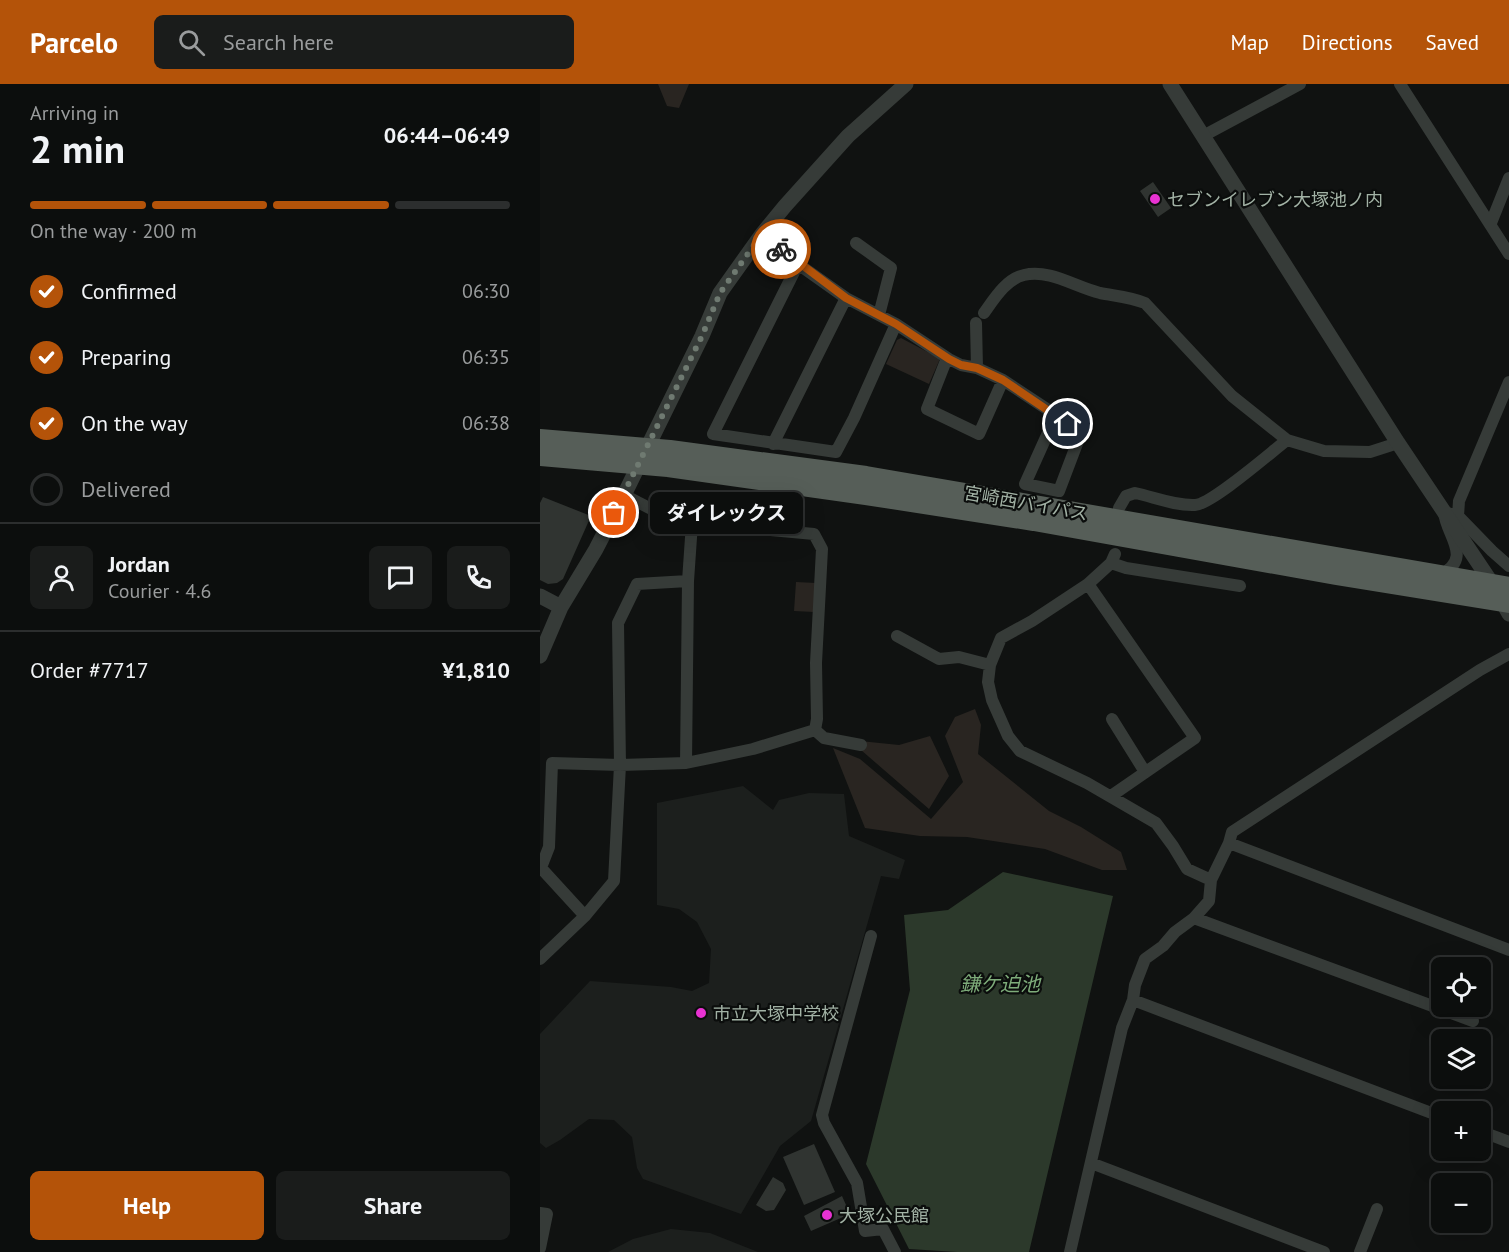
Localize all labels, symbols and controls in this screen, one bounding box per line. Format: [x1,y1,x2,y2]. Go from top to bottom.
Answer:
search box [154,15,574,69]
text: Parcelo [30,24,118,61]
icon: search [175,26,208,59]
text: Search here [223,28,334,56]
text: Map [1230,29,1269,56]
text: Directions [1302,29,1393,56]
text: Saved [1426,29,1479,56]
text: Arriving in [30,100,119,126]
text: 06:44–06:49 [384,121,510,149]
text: 2 min [30,123,125,174]
place label: セブンイレブン大塚池ノ内 [1167,188,1383,211]
marker: セブンイレブン大塚池ノ内 [1148,192,1162,206]
text: On the way · 200 m [30,218,197,244]
courier [751,219,811,279]
icon: bike [765,233,798,266]
icon: check [30,275,63,308]
text: Confirmed [81,277,177,305]
text: 06:30 [462,278,510,304]
icon: check [30,341,63,374]
text: Preparing [81,343,171,371]
text: 06:35 [462,344,510,370]
pin [1042,398,1093,449]
icon: check [30,407,63,440]
icon: home [1051,407,1084,440]
text: On the way [81,409,188,437]
text: 06:38 [462,410,510,436]
text: Delivered [81,475,171,503]
street label: 宮崎西バイパス [962,481,1090,525]
pin [588,487,639,538]
callout: ダイレックス [650,492,803,534]
icon: bag [597,496,630,529]
text: ダイレックス [667,500,786,526]
button: person [30,546,93,609]
button: chat [369,546,432,609]
button: phone [447,546,510,609]
text: Jordan [108,550,170,578]
text: Courier · 4.6 [108,578,211,604]
text: Order #7717 [30,656,149,684]
text: ¥1,810 [442,656,510,684]
map controls [1431,957,1491,1233]
button: locate [1431,957,1491,1017]
water label: 鎌ケ迫池 [960,971,1042,997]
place label: 市立大塚中学校 [713,1002,839,1025]
marker: 市立大塚中学校 [694,1006,708,1020]
button: layers [1431,1029,1491,1089]
button: + [1431,1101,1491,1161]
button: Help [30,1171,264,1240]
button: Share [276,1171,510,1240]
button: − [1431,1173,1491,1233]
place label: 大塚公民館 [839,1204,929,1227]
marker: 大塚公民館 [820,1208,834,1222]

